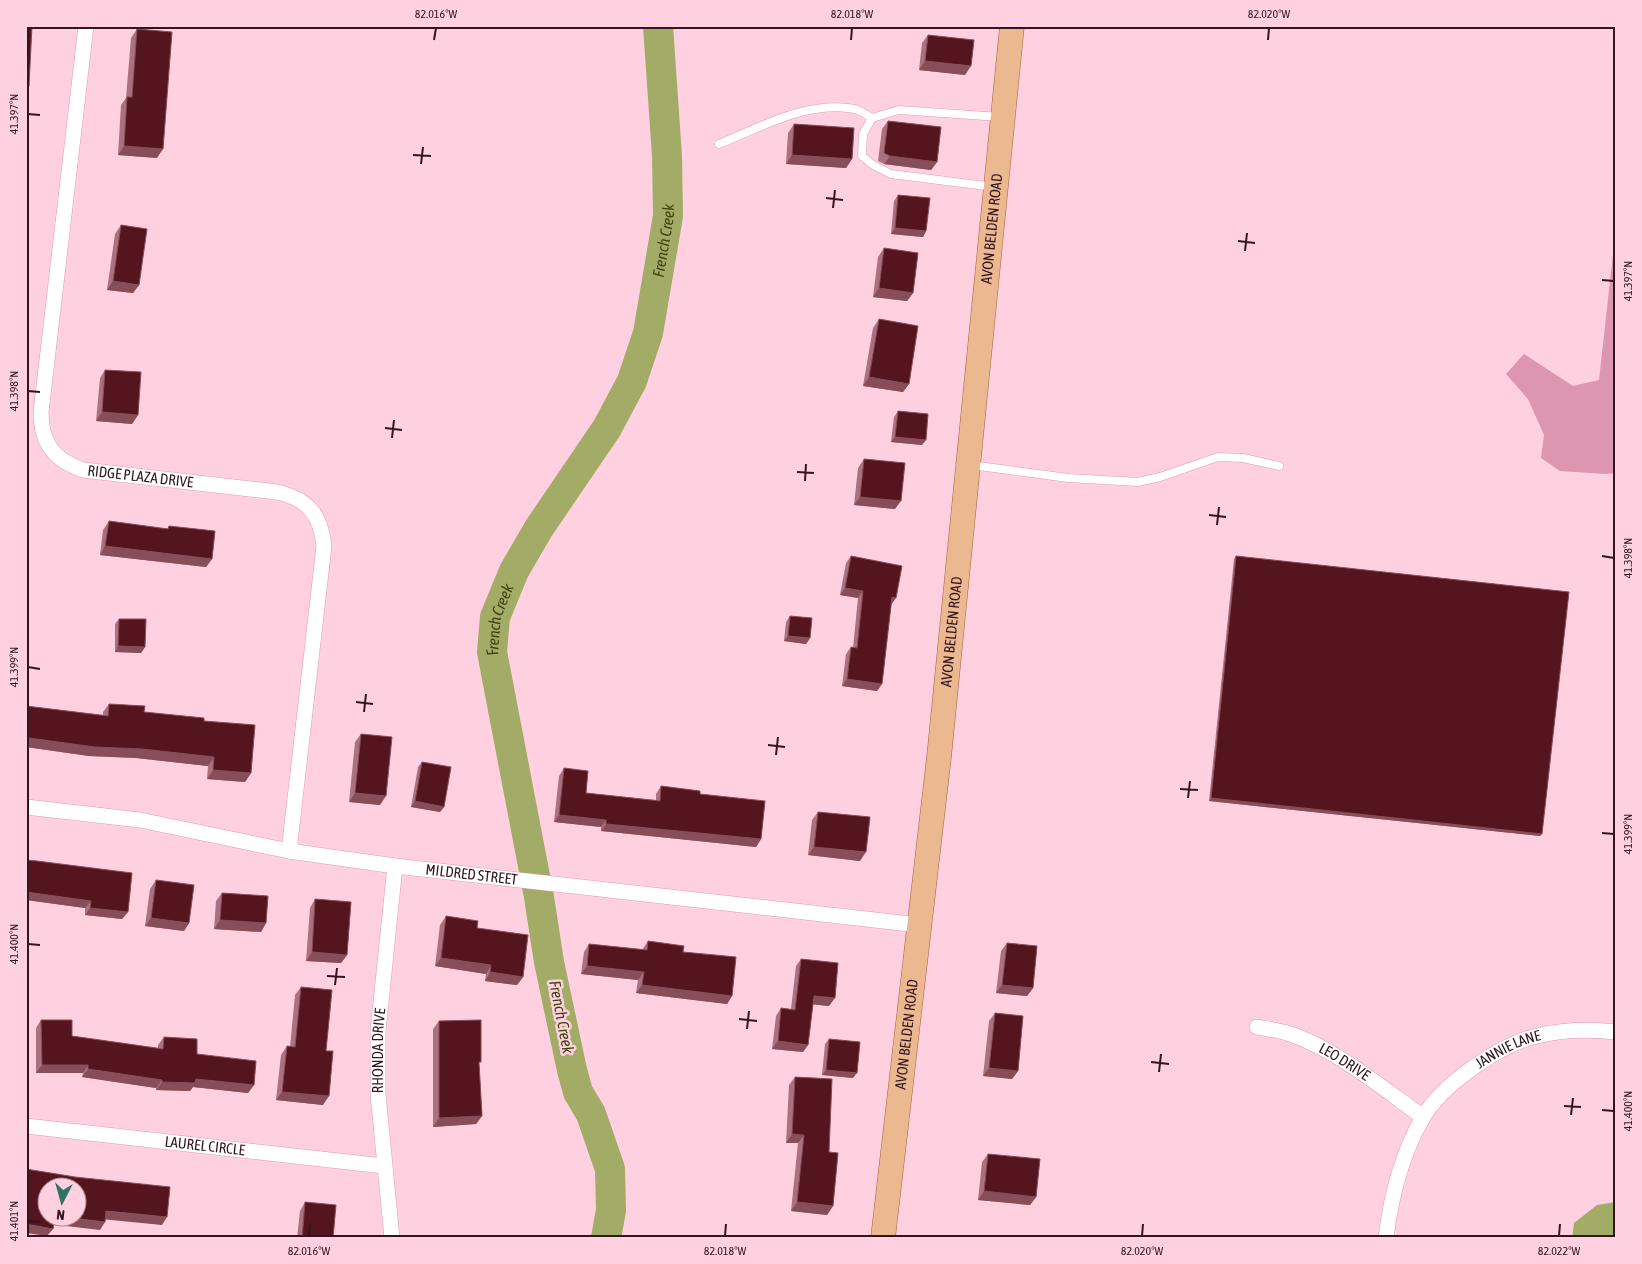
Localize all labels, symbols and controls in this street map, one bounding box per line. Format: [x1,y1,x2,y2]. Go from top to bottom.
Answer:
text: 82.016°W [415,7,457,21]
text: 82.018°W [831,7,873,21]
text: 82.020°W [1248,7,1290,21]
text: 41.397°N [7,94,21,134]
street label: AVON BELDEN ROAD [977,173,1005,285]
water label: French Creek [649,203,677,278]
text: 41.397°N [1621,261,1635,301]
text: 41.398°N [7,371,21,411]
street label: RIDGE PLAZA DRIVE [87,462,195,491]
text: 41.398°N [1621,538,1635,578]
street label: AVON BELDEN ROAD [937,576,965,688]
water label: French Creek [482,580,517,657]
text: 41.399°N [7,647,21,687]
text: 41.399°N [1621,814,1635,854]
street label: MILDRED STREET [425,861,519,888]
text: 41.400°N [7,924,21,964]
street label: AVON BELDEN ROAD [891,978,921,1090]
water label: French Creek [546,979,578,1056]
street label: RHONDA DRIVE [369,1007,388,1093]
street label: JANNIE LANE [1472,1026,1543,1072]
street label: LEO DRIVE [1316,1039,1374,1084]
text: 41.400°N [1621,1091,1635,1131]
street label: LAUREL CIRCLE [164,1133,247,1158]
north arrow [38,1176,88,1226]
text: 41.401°N [7,1201,21,1241]
text: N [56,1207,66,1223]
text: 82.016°W [288,1244,330,1258]
text: 82.018°W [704,1244,746,1258]
text: 82.020°W [1121,1244,1163,1258]
text: 82.022°W [1538,1244,1580,1258]

